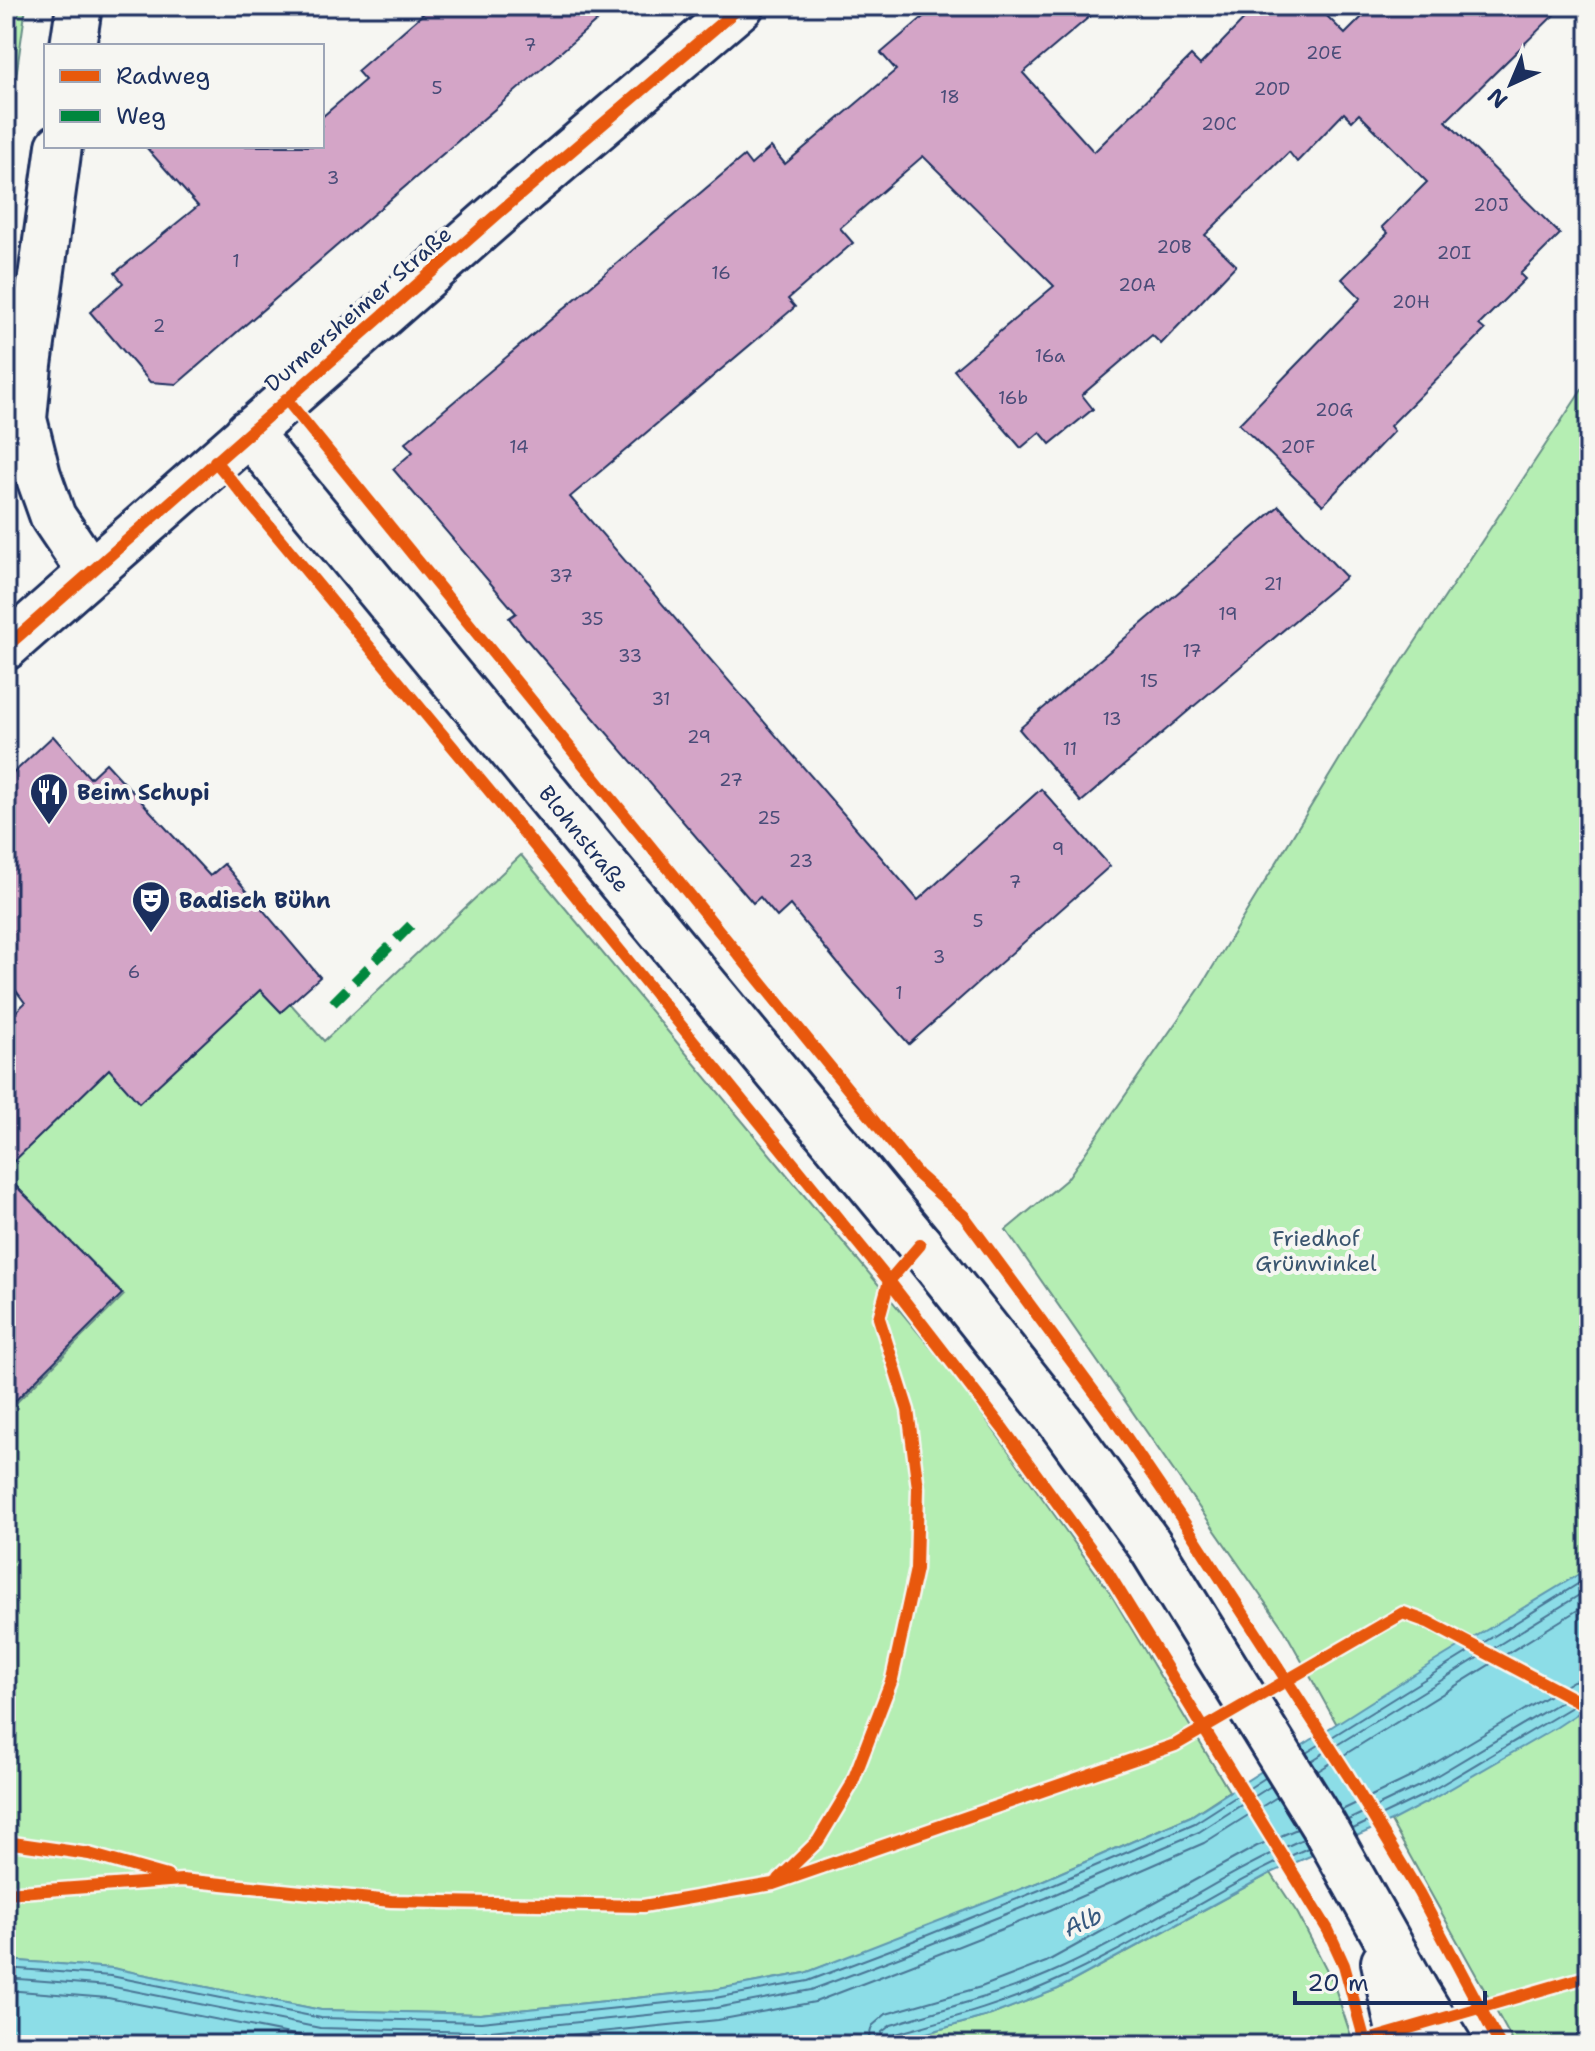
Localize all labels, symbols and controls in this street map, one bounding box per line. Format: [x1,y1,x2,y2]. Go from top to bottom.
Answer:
house number: 7 [524,33,536,57]
house number: 20E [1306,41,1342,65]
legend [44,44,324,148]
north arrow [1471,44,1551,124]
text: Radweg [116,60,210,92]
house number: 5 [431,76,443,100]
house number: 20D [1254,77,1290,101]
text: N [1481,82,1514,115]
house number: 18 [940,85,960,109]
text: Weg [116,100,166,132]
house number: 20C [1201,112,1237,136]
house number: 3 [327,166,339,190]
house number: 20J [1473,193,1509,217]
street label: Durmersheimer Straße [258,220,458,398]
house number: 20B [1156,235,1192,259]
house number: 20I [1437,241,1471,265]
house number: 1 [232,249,240,273]
house number: 16 [711,261,731,285]
house number: 20A [1118,273,1156,297]
house number: 20H [1392,290,1430,314]
house number: 2 [153,314,165,338]
house number: 16a [1035,344,1065,368]
house number: 16b [998,386,1028,410]
house number: 20G [1315,398,1354,422]
house number: 14 [509,435,529,459]
house number: 20F [1281,435,1315,459]
house number: 37 [549,564,573,588]
house number: 21 [1263,572,1283,596]
house number: 19 [1218,602,1238,626]
house number: 35 [580,607,604,631]
house number: 17 [1182,639,1202,663]
house number: 33 [618,644,642,668]
house number: 15 [1140,669,1158,693]
house number: 31 [651,687,671,711]
house number: 13 [1102,707,1122,731]
house number: 29 [687,725,711,749]
house number: 11 [1063,737,1077,761]
house number: 27 [719,768,743,792]
restaurant icon: Beim Schupi [28,771,70,826]
place label: Beim Schupi [77,778,210,807]
street label: Blohnstraße [532,780,636,898]
house number: 25 [757,806,781,830]
house number: 9 [1052,837,1064,861]
house number: 23 [789,849,813,873]
house number: 7 [1009,870,1021,894]
theatre icon: Badisch Bühn [130,879,172,934]
place label: Badisch Bühn [179,886,331,915]
house number: 5 [972,909,984,933]
house number: 3 [933,945,945,969]
house number: 6 [128,960,140,984]
house number: 1 [895,981,903,1005]
park label: Friedhof Grünwinkel [1255,1224,1377,1278]
water label: Alb [1059,1899,1107,1945]
scale bar [1295,1955,1485,2005]
text: 20 m [1307,1967,1369,1999]

